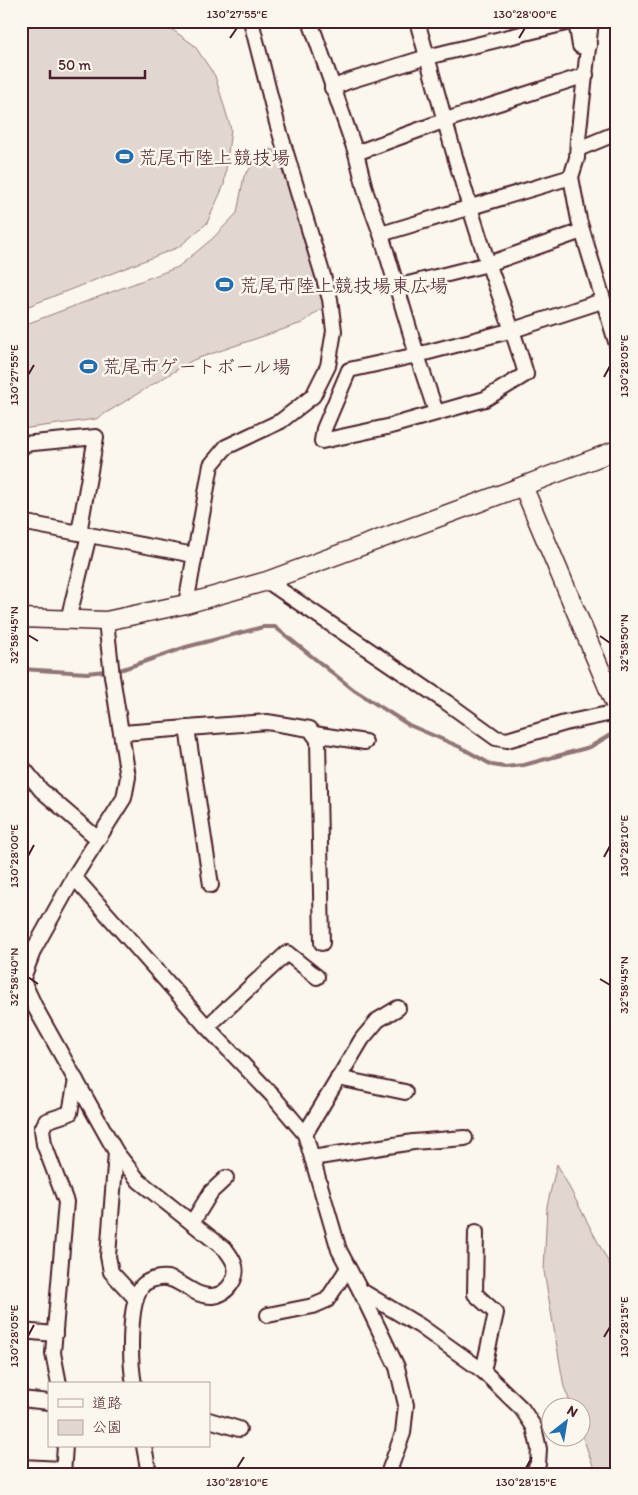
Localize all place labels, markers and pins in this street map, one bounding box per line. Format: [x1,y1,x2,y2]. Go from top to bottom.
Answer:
place label: 荒尾市陸上競技場 [138,146,290,169]
sports icon: 荒尾市陸上競技場 [114,147,134,167]
place label: 荒尾市陸上競技場東広場 [239,274,448,297]
sports icon: 荒尾市陸上競技場東広場 [215,275,235,295]
place label: 荒尾市ゲートボール場 [102,355,291,378]
sports icon: 荒尾市ゲートボール場 [78,356,98,376]

